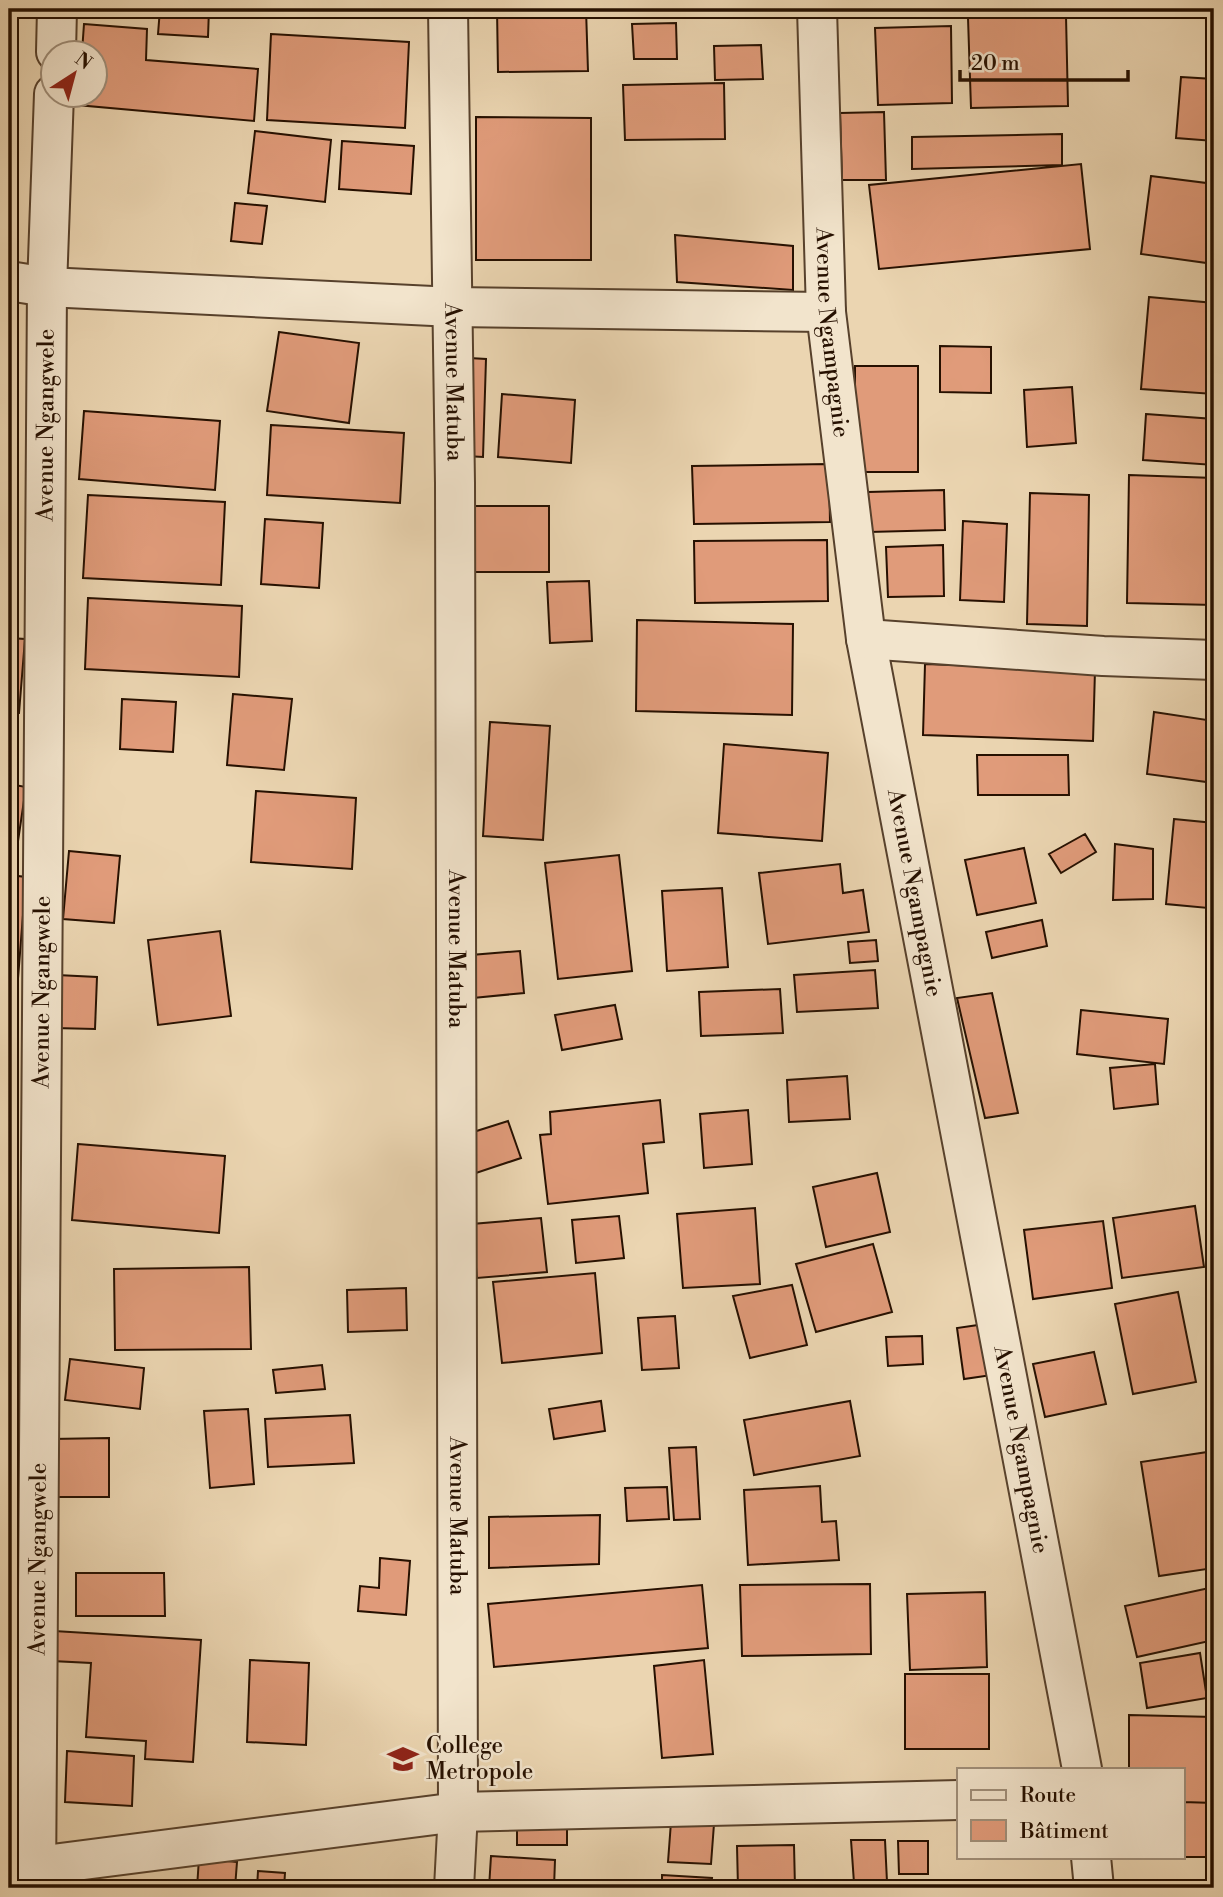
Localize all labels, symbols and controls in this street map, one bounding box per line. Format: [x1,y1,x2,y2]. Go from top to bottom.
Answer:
north arrow [38,38,108,108]
scale bar [960,38,1128,82]
text: N [70,47,97,75]
text: 20 m [971,51,1020,77]
street label: Avenue Ngampagnie [809,226,855,439]
street label: Avenue Matuba [438,301,469,462]
street label: Avenue Ngangwele [31,329,61,522]
street label: Avenue Ngampagnie [881,786,948,999]
street label: Avenue Matuba [442,869,470,1029]
street label: Avenue Ngangwele [27,896,57,1089]
street label: Avenue Ngampagnie [987,1342,1055,1556]
street label: Avenue Matuba [443,1436,472,1596]
street label: Avenue Ngangwele [24,1463,53,1656]
place label: College Metropole [426,1732,533,1786]
school or university icon: College Metropole [386,1742,420,1776]
legend [957,1768,1184,1858]
text: Route [1020,1783,1076,1809]
text: Bâtiment [1019,1819,1109,1845]

